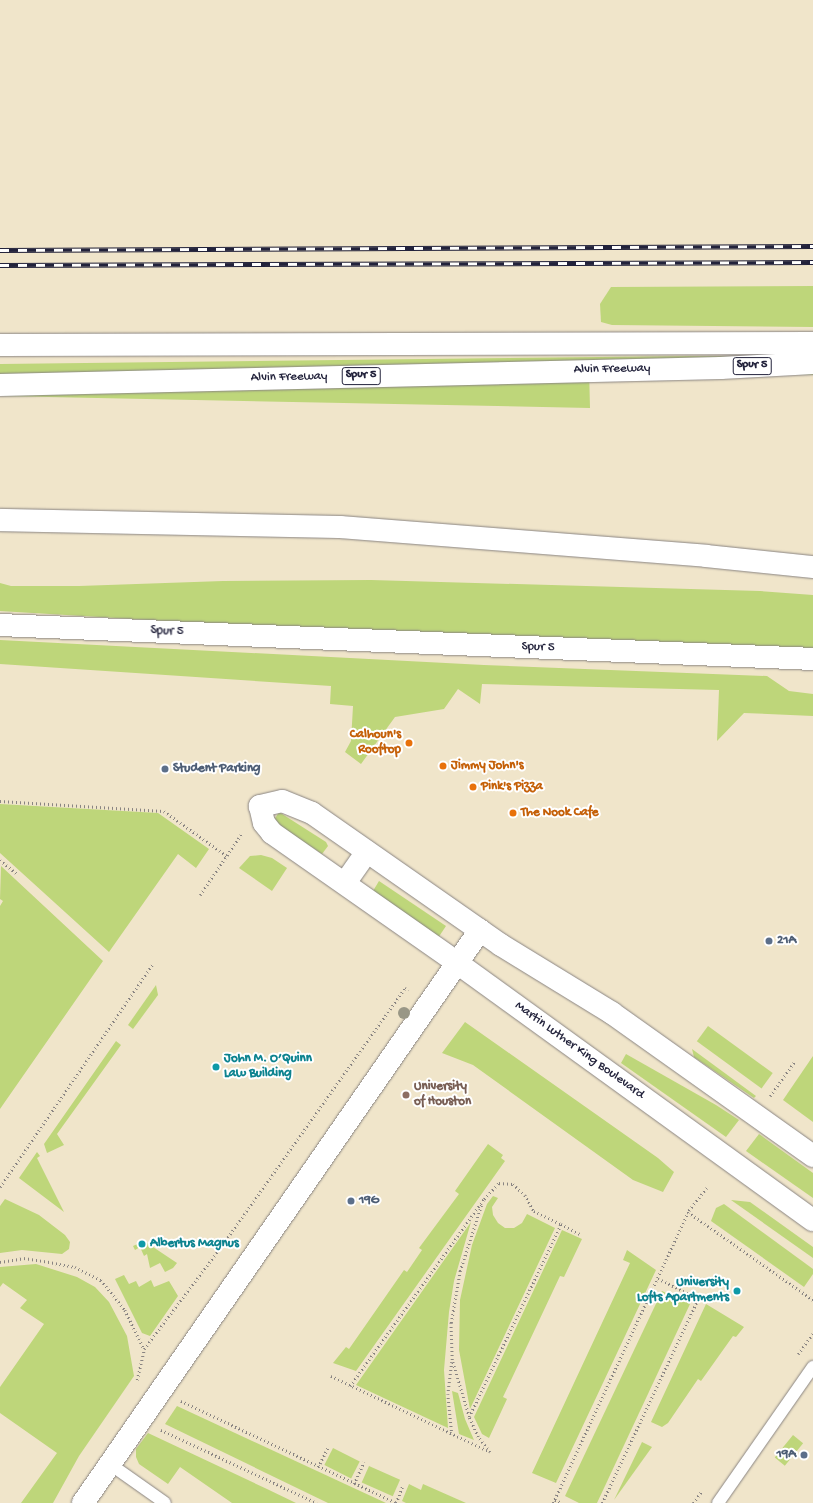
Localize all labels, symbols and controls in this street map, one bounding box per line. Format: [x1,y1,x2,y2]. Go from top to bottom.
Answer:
road number: Spur 5 [732,356,772,376]
street label: Alvin Freeway [574,362,650,378]
road number: Spur 5 [341,366,381,386]
street label: Alvin Freeway [251,370,327,386]
street label: Spur 5 [150,624,184,640]
street label: Spur 5 [521,640,555,656]
place label: Calhoun's Rooftop [350,728,401,759]
marker: Calhoun's Rooftop [404,738,414,748]
place label: Jimmy John's [451,758,524,774]
place label: Student Parking [173,761,261,777]
marker: Jimmy John's [438,761,448,771]
marker: Student Parking [160,764,170,774]
place label: Pink's Pizza [481,779,543,795]
marker: Pink's Pizza [468,782,478,792]
place label: The Nook Cafe [521,805,599,821]
marker: The Nook Cafe [508,808,518,818]
place label: 21A [777,933,796,949]
marker: 21A [764,936,774,946]
street label: Martin Luther King Boulevard [511,999,647,1103]
place label: John M. O’Quinn Law Building [224,1052,312,1083]
marker: John M. O’Quinn Law Building [211,1062,221,1072]
place label: University of Houston [414,1080,471,1111]
marker: University of Houston [401,1090,411,1100]
place label: 19G [359,1193,379,1209]
marker: 19G [346,1196,356,1206]
place label: Albertus Magnus [150,1236,239,1252]
marker: Albertus Magnus [137,1239,147,1249]
place label: University Lofts Apartments [637,1276,729,1307]
marker: University Lofts Apartments [732,1286,742,1296]
place label: 19A [777,1447,796,1463]
marker: 19A [799,1450,809,1460]

